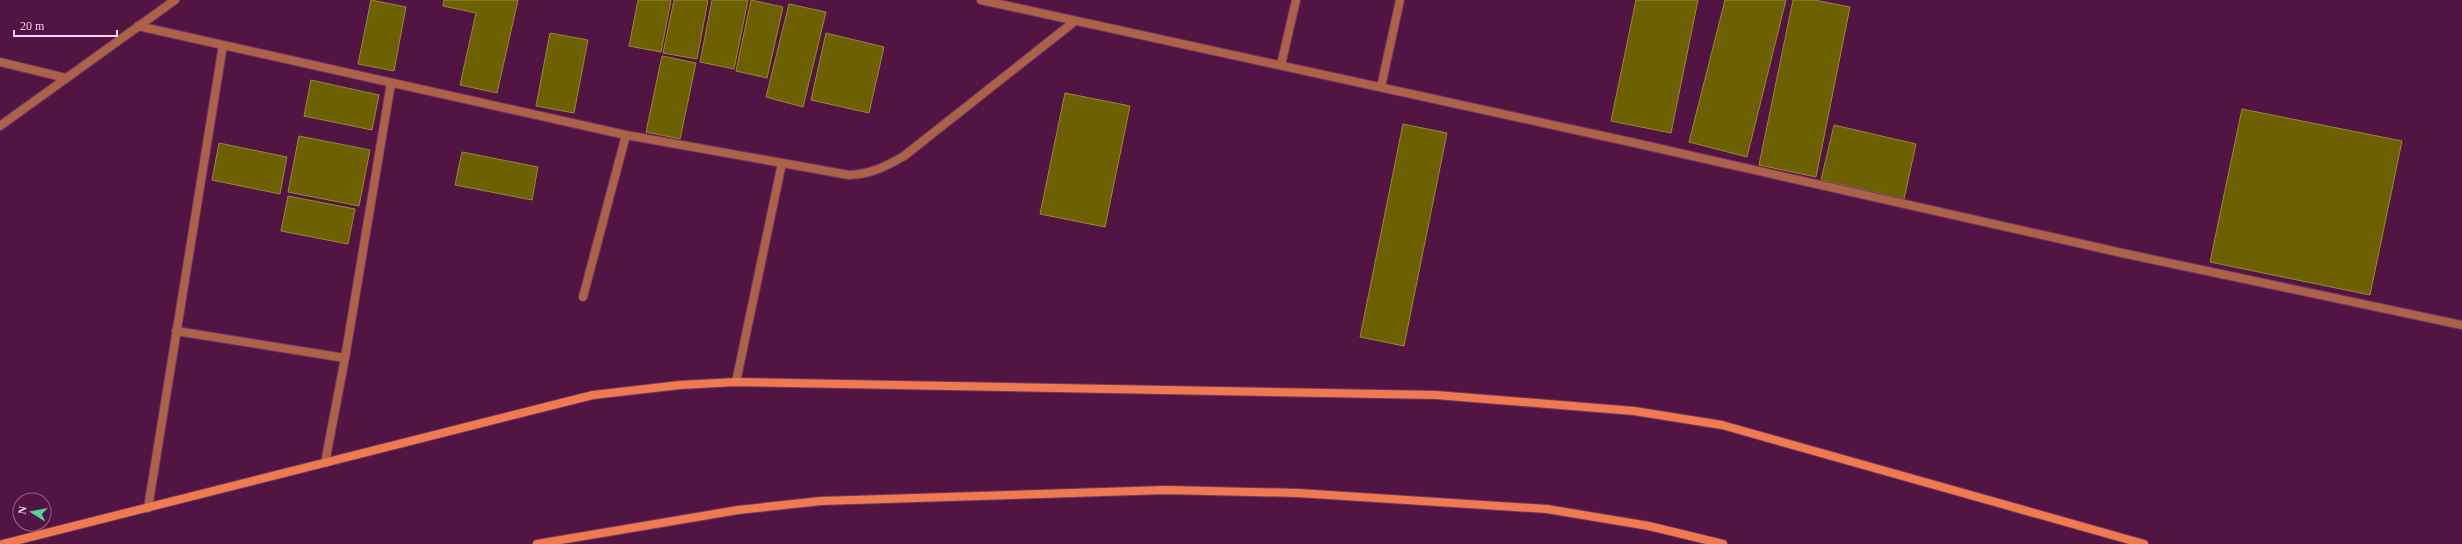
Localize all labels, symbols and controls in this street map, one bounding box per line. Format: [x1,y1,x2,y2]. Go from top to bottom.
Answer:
scale bar [14,12,117,38]
text: 20 m [20,19,45,33]
north arrow [12,492,52,532]
text: N [16,505,29,515]

